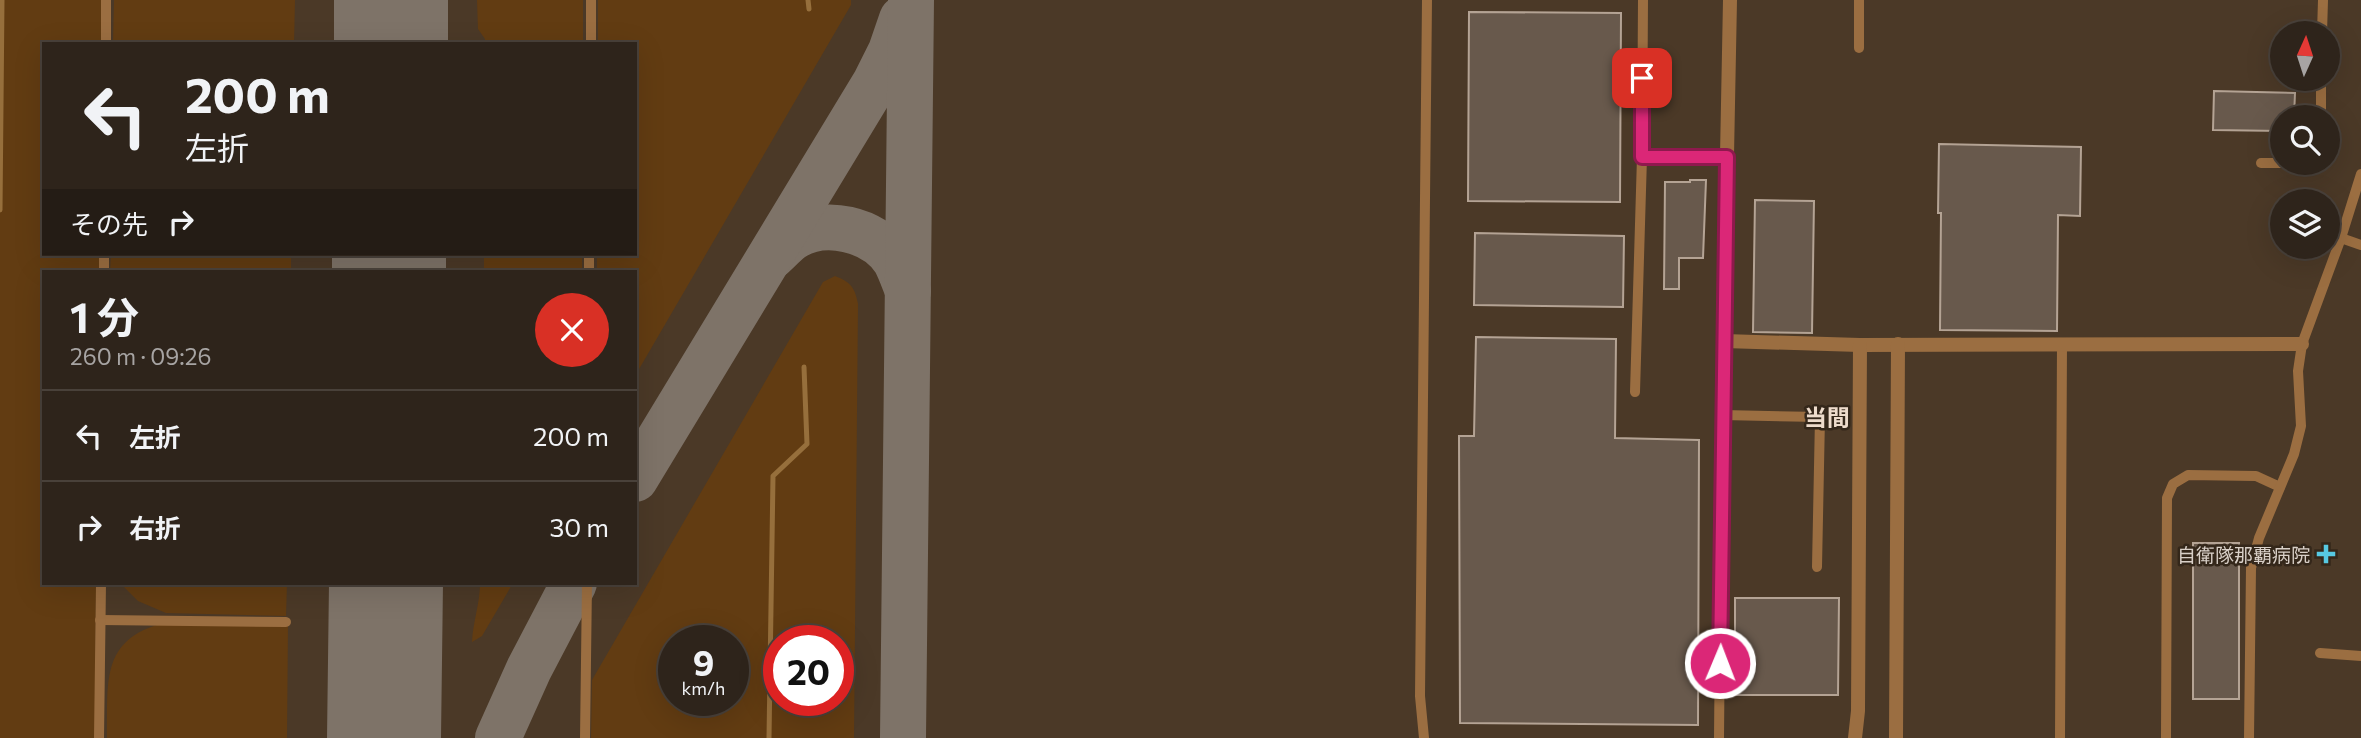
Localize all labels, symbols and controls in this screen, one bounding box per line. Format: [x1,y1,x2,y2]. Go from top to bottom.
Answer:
north arrow [2270,21,2340,91]
map controls [2270,21,2340,259]
pin [1612,48,1672,108]
icon: arrive [1623,59,1661,97]
text: 200 m [185,63,330,123]
icon: left [70,70,161,161]
button: search [2270,105,2340,175]
text: 左折 [185,127,249,167]
button: layers [2270,189,2340,259]
icon: right [162,203,200,241]
text: その先 [70,208,148,239]
text: 1 分 [70,290,139,342]
button: close [535,293,609,367]
text: 260 m · 09:26 [70,342,211,370]
district label: 当間 [1804,403,1850,431]
icon: left [70,417,108,455]
text: 200 m [533,420,609,451]
text: 左折 [129,421,181,452]
icon: right [70,508,108,546]
text: 30 m [550,511,609,542]
text: 右折 [129,512,181,543]
place label: 自衛隊那覇病院 [2177,543,2310,566]
marker: 自衛隊那覇病院 [2316,544,2336,564]
speed limit sign: 20 [763,625,854,716]
position arrow [1683,626,1757,700]
text: 9 [693,640,714,683]
text: km/h [682,677,725,699]

